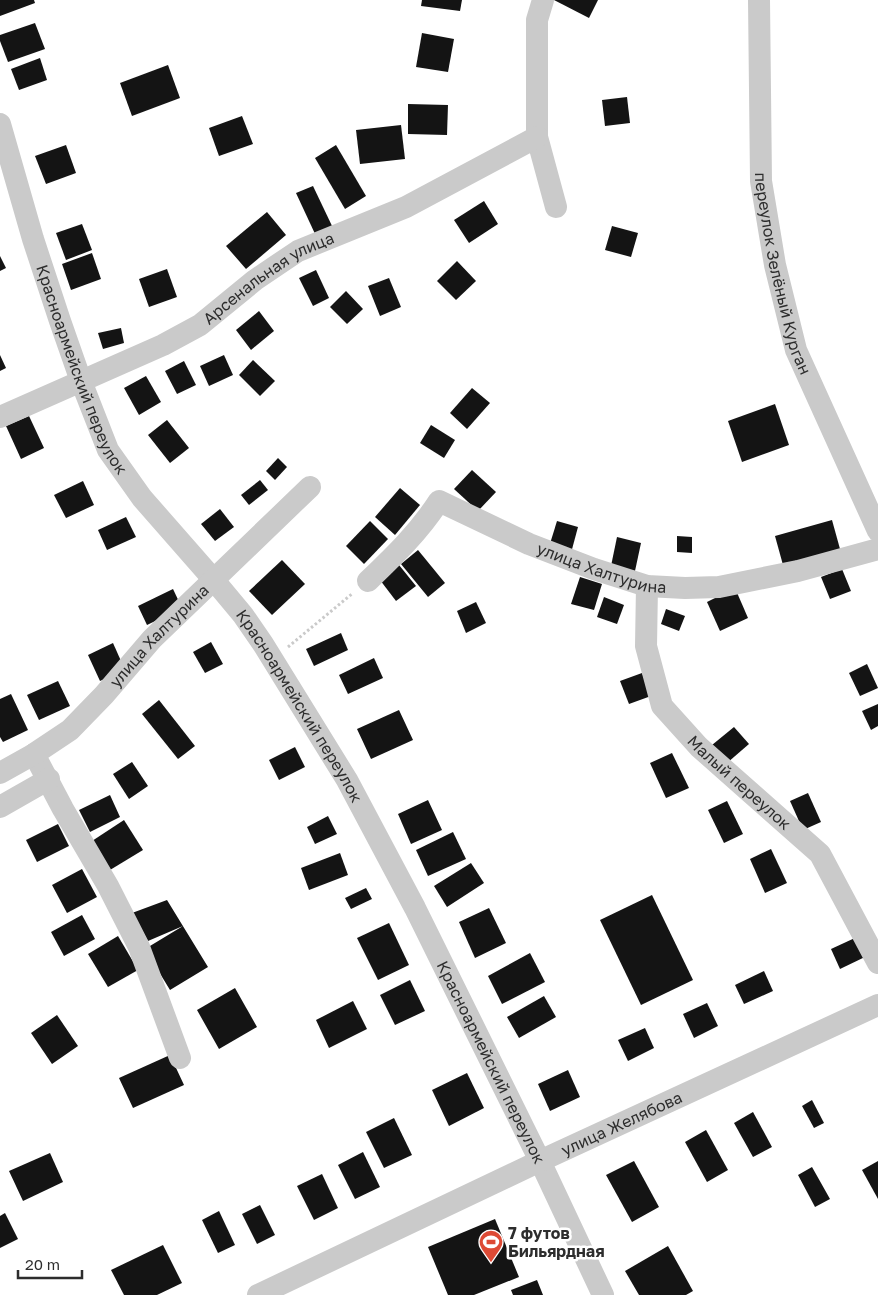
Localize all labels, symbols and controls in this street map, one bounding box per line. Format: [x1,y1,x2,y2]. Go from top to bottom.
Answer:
street label: переулок Зелёный Курган [751,172,816,378]
street label: Арсенальная улица [199,227,337,328]
street label: Красноармейский переулок [32,262,132,478]
street label: улица Халтурина [534,538,667,597]
street label: улица Халтурина [105,580,213,691]
street label: Красноармейский переулок [232,605,367,806]
street label: Малый переулок [683,731,795,834]
street label: Красноармейский переулок [433,957,550,1167]
street label: улица Желябова [558,1087,685,1160]
place label: 7 футов Бильярдная [508,1223,605,1261]
sports icon: 7 футов Бильярдная [478,1229,504,1263]
scale bar [18,1248,81,1280]
text: 20 m [25,1255,60,1273]

